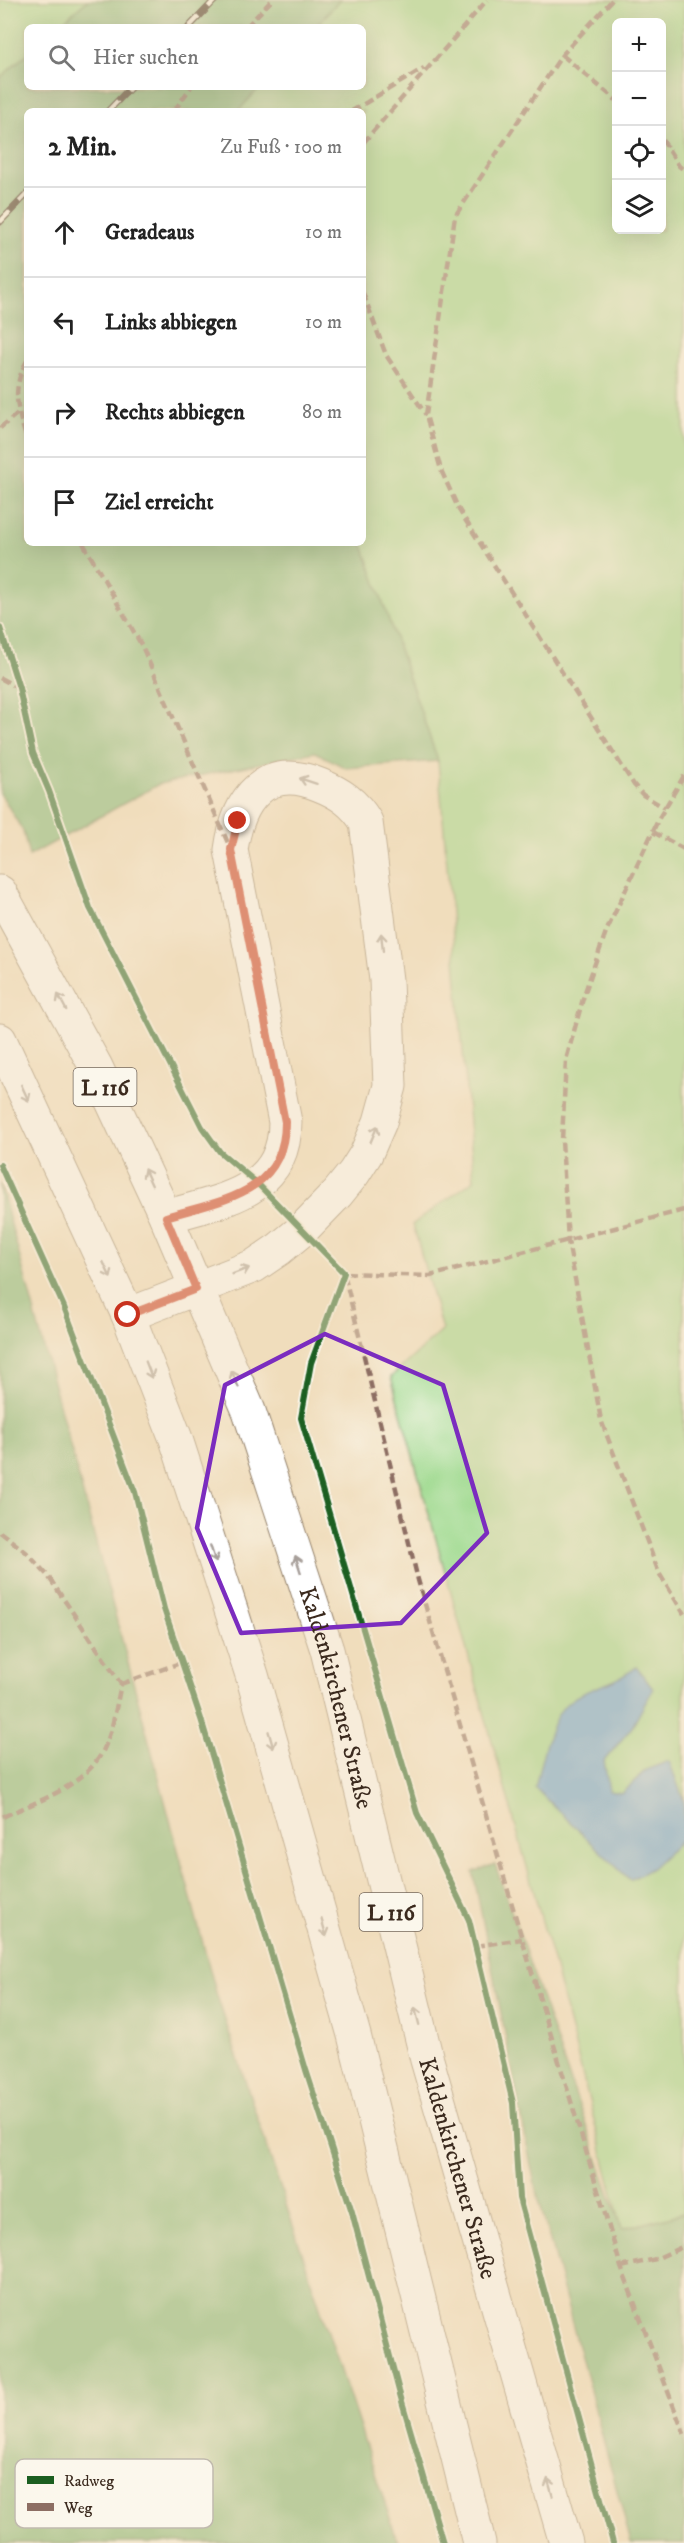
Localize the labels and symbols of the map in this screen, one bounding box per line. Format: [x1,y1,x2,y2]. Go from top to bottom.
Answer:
one-way arrow [299,775,318,786]
route end [224,807,250,833]
one-way arrow [376,933,387,953]
one-way arrow [56,994,67,1012]
road number: L 116 [74,1068,136,1106]
one-way arrow [19,1084,31,1102]
one-way arrow [369,1126,380,1144]
one-way arrow [141,1169,153,1187]
one-way arrow [101,1260,113,1278]
one-way arrow [231,1265,250,1276]
route start [114,1301,140,1327]
one-way arrow [144,1360,155,1379]
one-way arrow [229,1371,240,1389]
one-way arrow [208,1544,219,1563]
one-way arrow [292,1555,303,1574]
street label: Kaldenkirchener Straße [291,1583,379,1812]
one-way arrow [266,1730,277,1749]
road number: L 116 [360,1893,422,1931]
one-way arrow [318,1918,330,1937]
one-way arrow [410,2007,422,2026]
street label: Kaldenkirchener Straße [411,2054,503,2283]
legend [15,2459,213,2528]
text: Radweg [64,2471,114,2491]
one-way arrow [544,2478,555,2497]
text: Weg [63,2498,93,2518]

